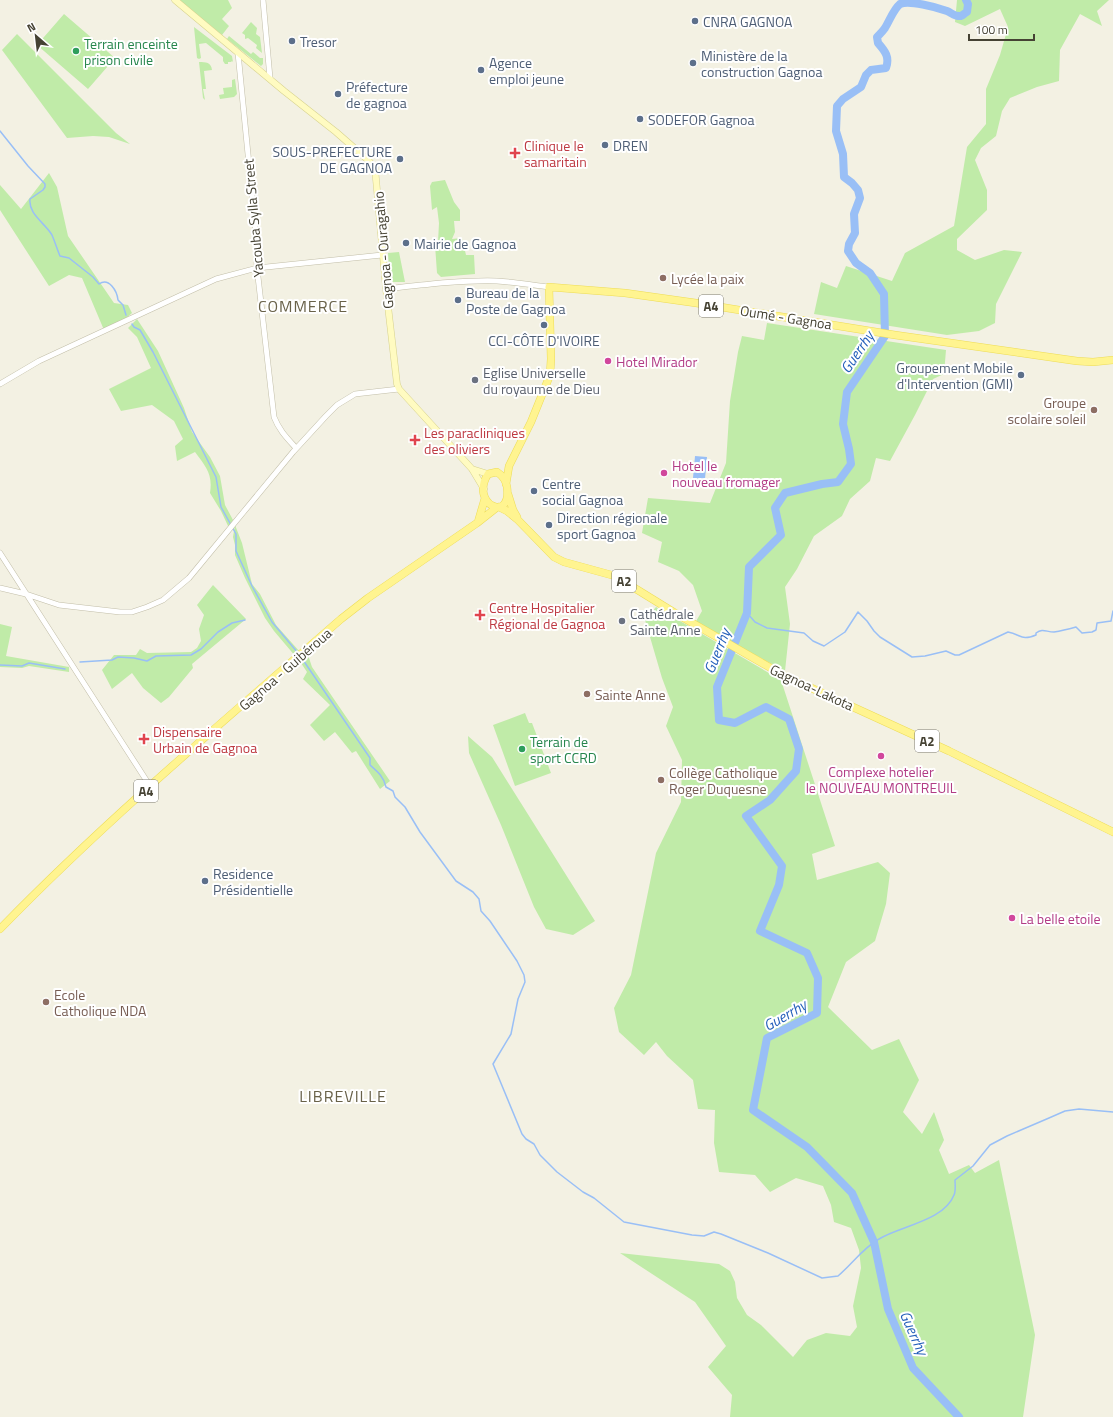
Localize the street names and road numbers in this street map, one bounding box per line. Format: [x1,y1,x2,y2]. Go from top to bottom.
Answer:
street label: Yacouba Sylla Street [237,158,269,278]
street label: Gagnoa - Ouragahio [367,190,399,310]
road number: A4 [699,295,723,317]
street label: Oumé - Gagnoa [739,299,833,335]
road number: A2 [612,570,636,592]
street label: Gagnoa - Guibéroua [234,623,336,715]
street label: Gagnoa-Lakota [767,658,857,716]
road number: A2 [915,730,939,752]
road number: A4 [134,780,158,802]

